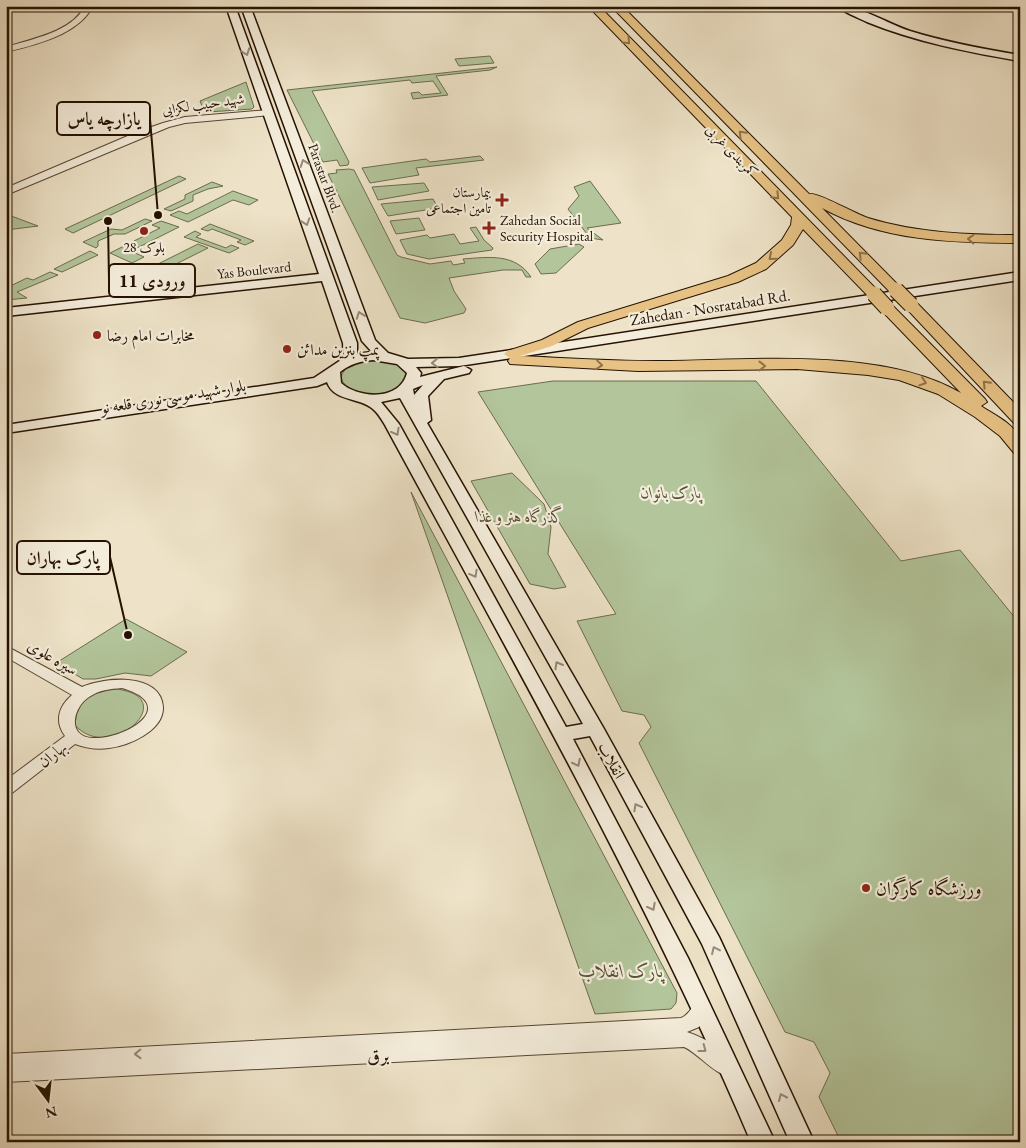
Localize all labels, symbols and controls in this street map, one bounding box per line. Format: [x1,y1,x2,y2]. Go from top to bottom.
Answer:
one-way arrow [621,36,630,45]
one-way arrow [240,47,250,56]
street label: شهید حبیب لکزایی [161,89,246,120]
callout: یازارچه یاس [57,102,150,135]
text: یازارچه یاس [67,107,142,132]
street label: کمربندی غربی [701,121,762,182]
one-way arrow [739,131,748,140]
street label: Parastar Blvd. [304,141,346,215]
one-way arrow [299,159,310,168]
place label: بیمارستان تامین اجتماعی [426,183,492,217]
one-way arrow [770,190,779,199]
marker: بیمارستان تامین اجتماعی [495,193,509,207]
place label: Zahedan Social Security Hospital [500,211,594,245]
one-way arrow [300,217,310,226]
marker: Zahedan Social Security Hospital [482,221,496,235]
marker: بلوک 28 [138,225,150,237]
one-way arrow [967,234,974,244]
place label: بلوک 28 [123,238,165,256]
one-way arrow [769,252,778,260]
one-way arrow [859,252,868,261]
street label: Yas Boulevard [216,257,293,283]
callout: ورودی 11 [109,264,195,297]
text: ورودی 11 [119,269,185,292]
street label: Zahedan - Nosratabad Rd. [629,284,792,331]
one-way arrow [356,312,366,320]
place label: مخابرات امام رضا [107,325,195,350]
marker: مخابرات امام رضا [91,329,103,341]
place label: پمپ بنزین مدائن [297,339,380,362]
marker: پمپ بنزین مدائن [281,343,293,355]
one-way arrow [431,358,439,369]
one-way arrow [596,359,604,370]
one-way arrow [758,361,766,371]
street label: بلوار شهید موسی نوری قلعه نو [97,375,247,420]
one-way arrow [918,377,926,387]
one-way arrow [983,380,992,389]
one-way arrow [390,426,400,435]
park label: پارک بانوان [640,482,703,504]
park label: گذرگاه هنر و غذا [475,505,564,527]
callout: پارک بهاران [17,541,110,574]
text: پارک بهاران [26,546,101,571]
one-way arrow [468,569,478,578]
street label: سیره علوی [24,635,82,680]
one-way arrow [554,661,564,670]
street label: بهاران [34,737,71,772]
street label: انقلاب [593,738,630,782]
one-way arrow [571,758,581,767]
one-way arrow [633,803,643,812]
place label: ورزشگاه کارگران [876,876,982,901]
marker: ورزشگاه کارگران [860,882,872,894]
one-way arrow [646,902,656,911]
one-way arrow [711,946,721,955]
park label: پارک انقلاب [578,958,665,984]
street label: برق [366,1042,390,1069]
one-way arrow [697,1043,707,1052]
one-way arrow [134,1049,142,1059]
north arrow [22,1076,72,1126]
one-way arrow [778,1093,789,1102]
text: N [43,1102,59,1123]

